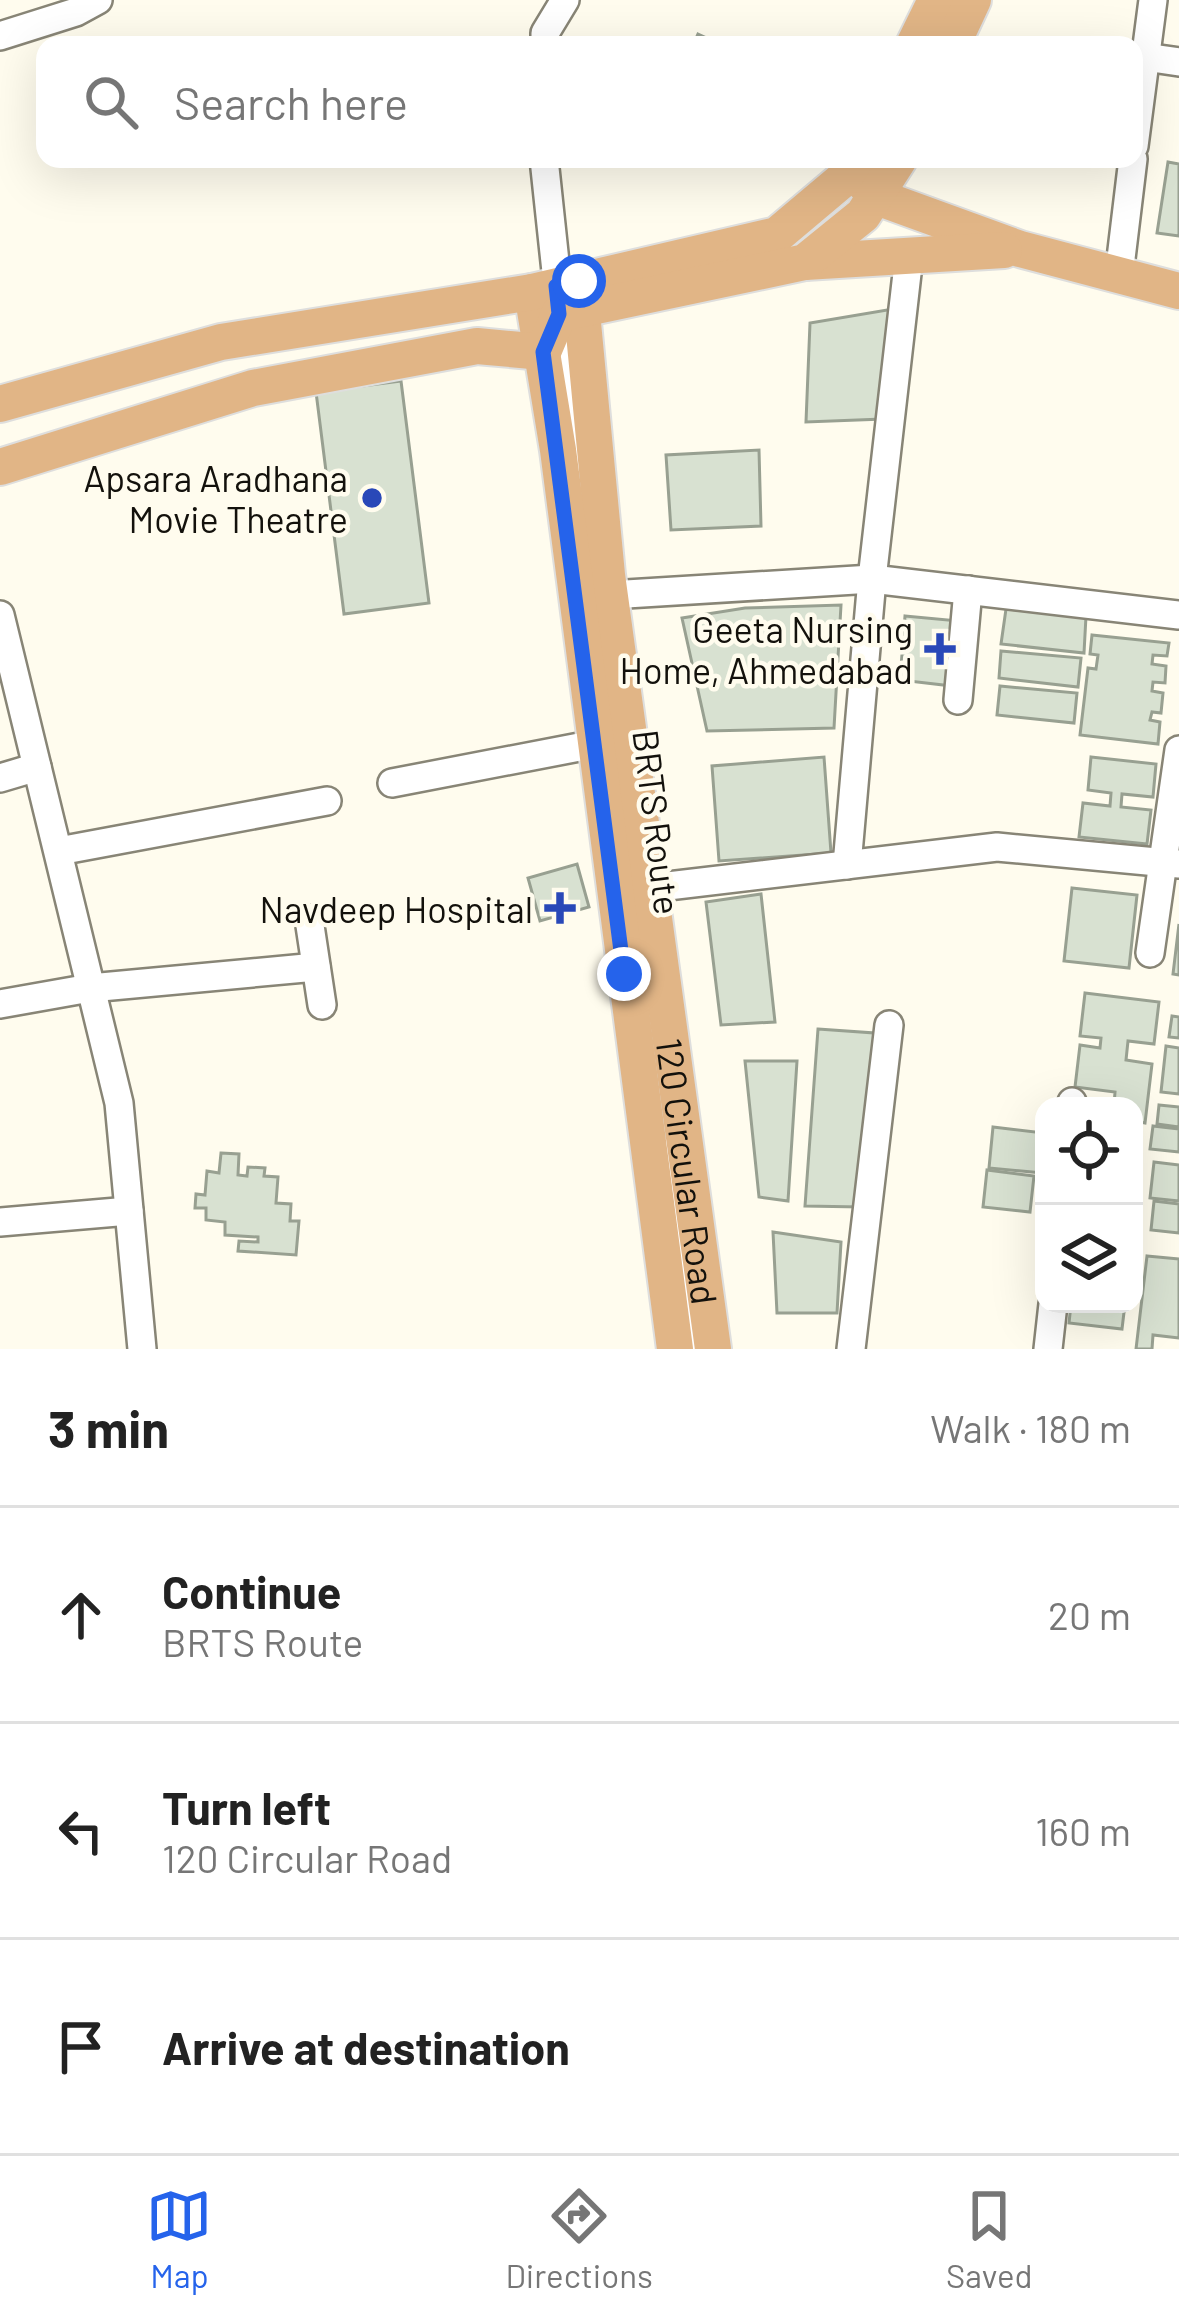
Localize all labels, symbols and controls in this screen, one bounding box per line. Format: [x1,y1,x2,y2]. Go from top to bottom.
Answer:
search box [36,36,1143,168]
icon: search [78,69,144,135]
text: Search here [174,75,408,129]
route start [552,254,606,308]
place label: Apsara Aradhana Movie Theatre [83,456,348,540]
marker: Apsara Aradhana Movie Theatre [359,485,385,511]
place label: Geeta Nursing Home, Ahmedabad [619,607,913,691]
marker: Geeta Nursing Home, Ahmedabad [924,633,956,665]
street label: BRTS Route [625,727,691,917]
place label: Navdeep Hospital [260,887,533,930]
marker: Navdeep Hospital [544,892,576,924]
route end [597,947,651,1001]
street label: 120 Circular Road [649,1035,728,1307]
map controls [1035,1097,1143,1313]
button: locate [1035,1097,1143,1205]
button: layers [1035,1205,1143,1313]
text: 3 min [48,1397,169,1458]
text: Walk · 180 m [930,1404,1131,1451]
text: Continue [162,1564,341,1618]
icon: ahead [48,1582,114,1648]
text: 20 m [1048,1591,1131,1638]
text: BRTS Route [162,1618,363,1665]
text: Turn left [162,1780,331,1834]
icon: left [48,1798,114,1864]
text: 160 m [1035,1807,1131,1854]
text: 120 Circular Road [162,1834,452,1881]
icon: arrive [48,2014,114,2080]
text: Arrive at destination [162,2020,570,2074]
tab: Map [146,2183,212,2295]
tab: Directions [505,2183,653,2295]
tab: Saved [946,2183,1033,2295]

